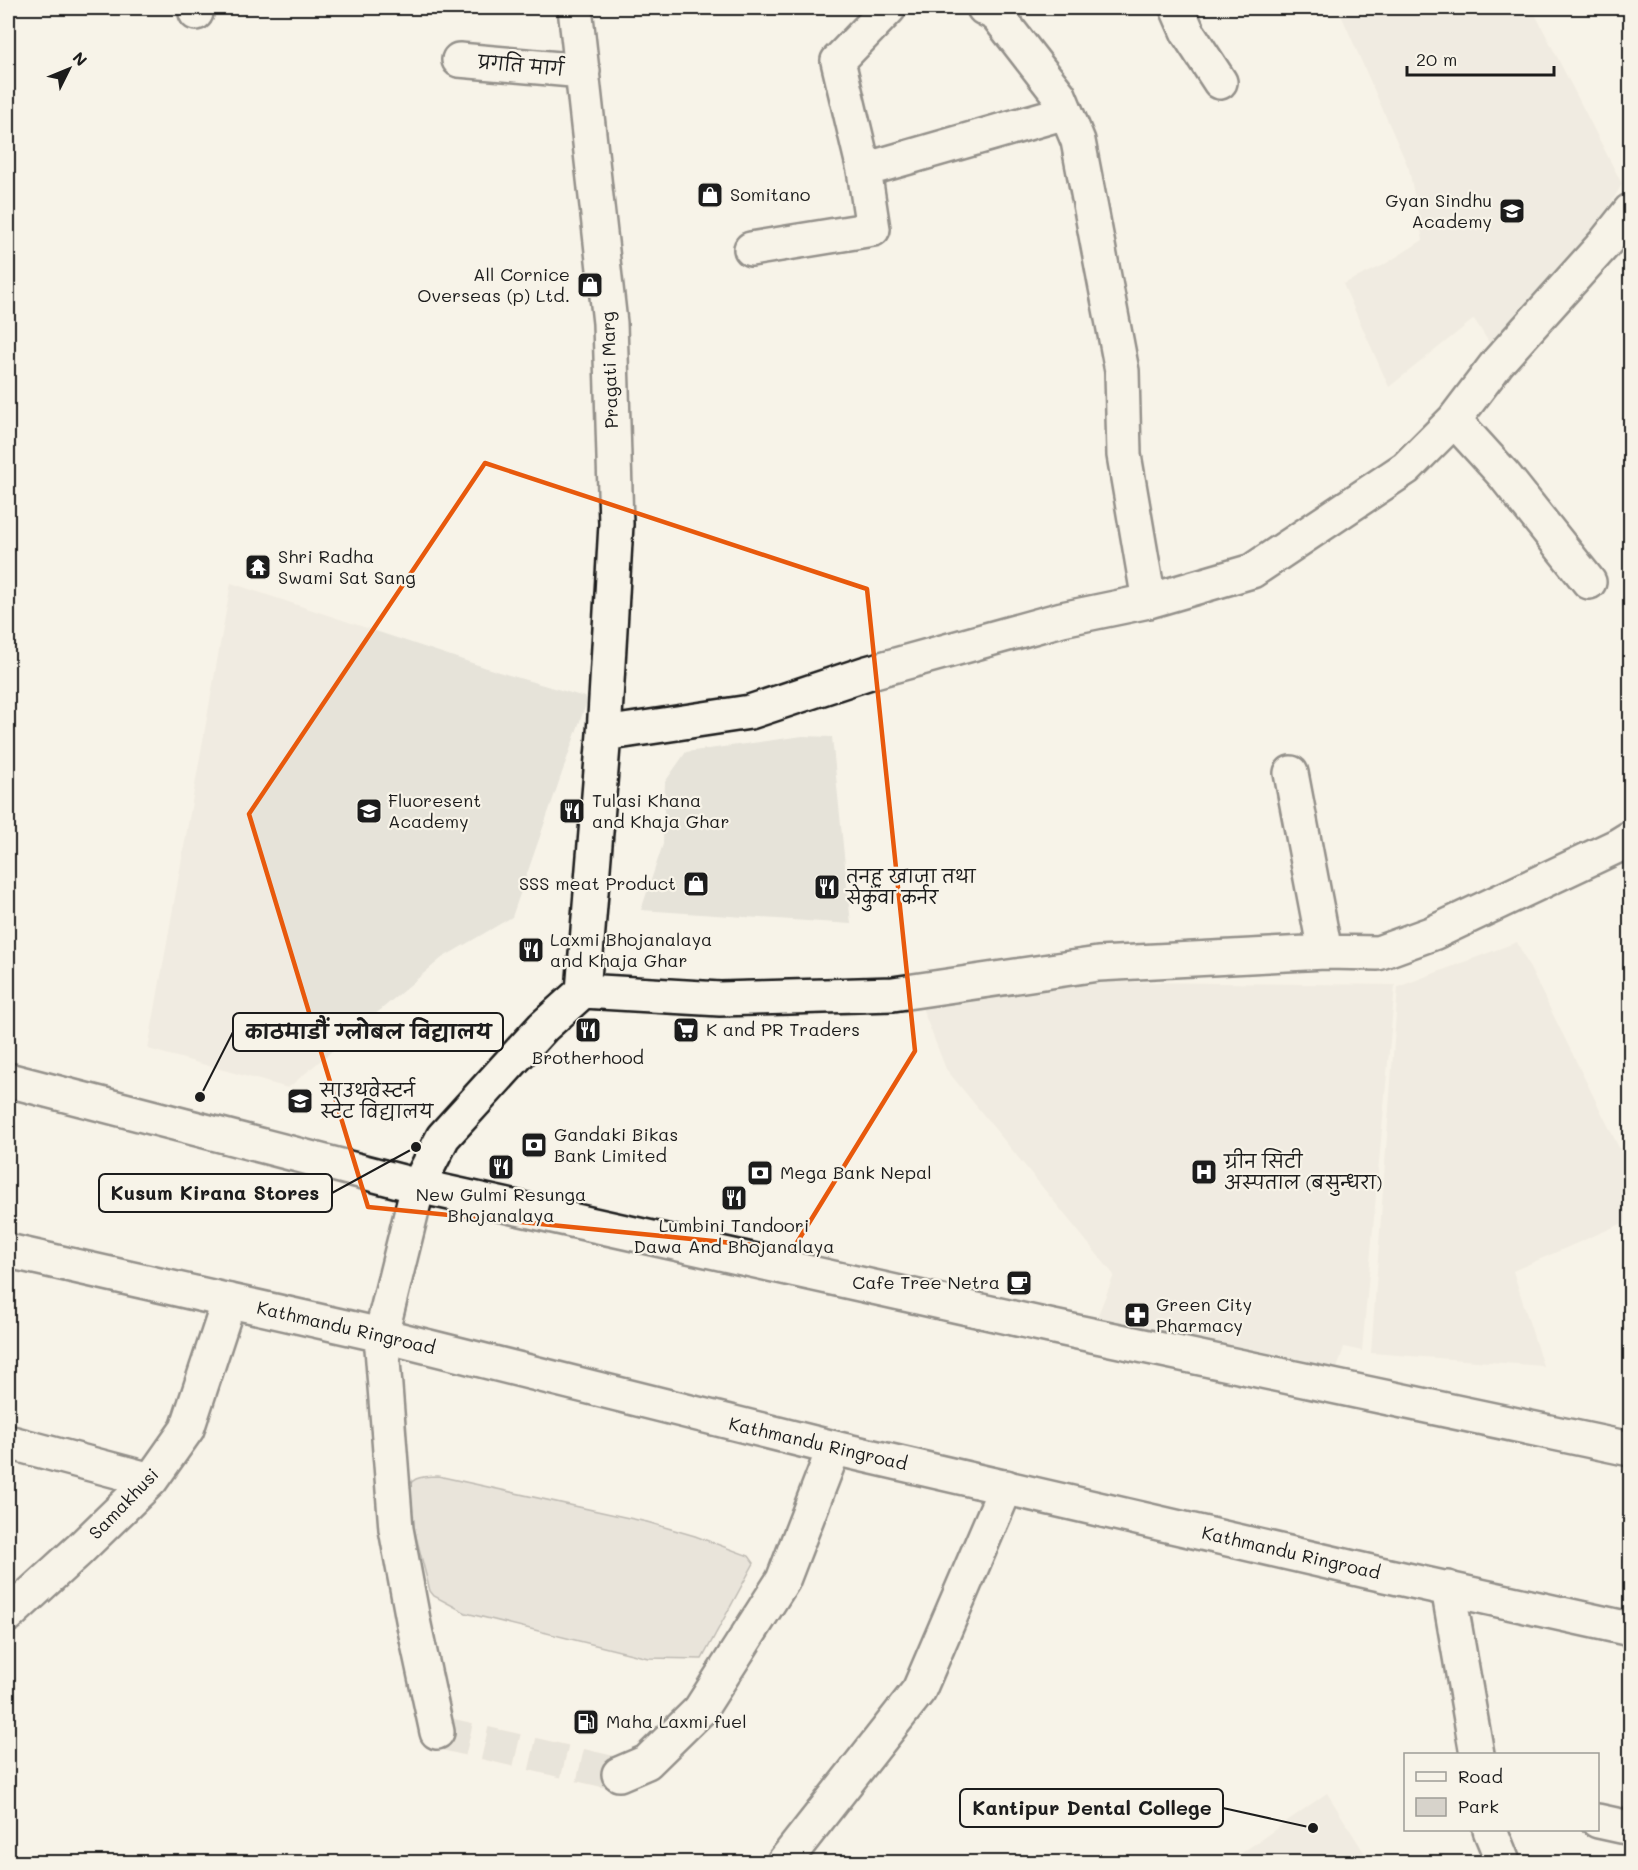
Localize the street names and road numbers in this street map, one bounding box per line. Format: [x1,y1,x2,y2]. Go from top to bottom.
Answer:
street label: प्रगति मार्ग [476,48,566,81]
street label: Pragati Marg [595,311,623,429]
street label: Kathmandu Ringroad [255,1295,438,1359]
street label: Kathmandu Ringroad [727,1411,910,1475]
street label: Samakhusi [83,1462,163,1544]
street label: Kathmandu Ringroad [1200,1520,1383,1584]

